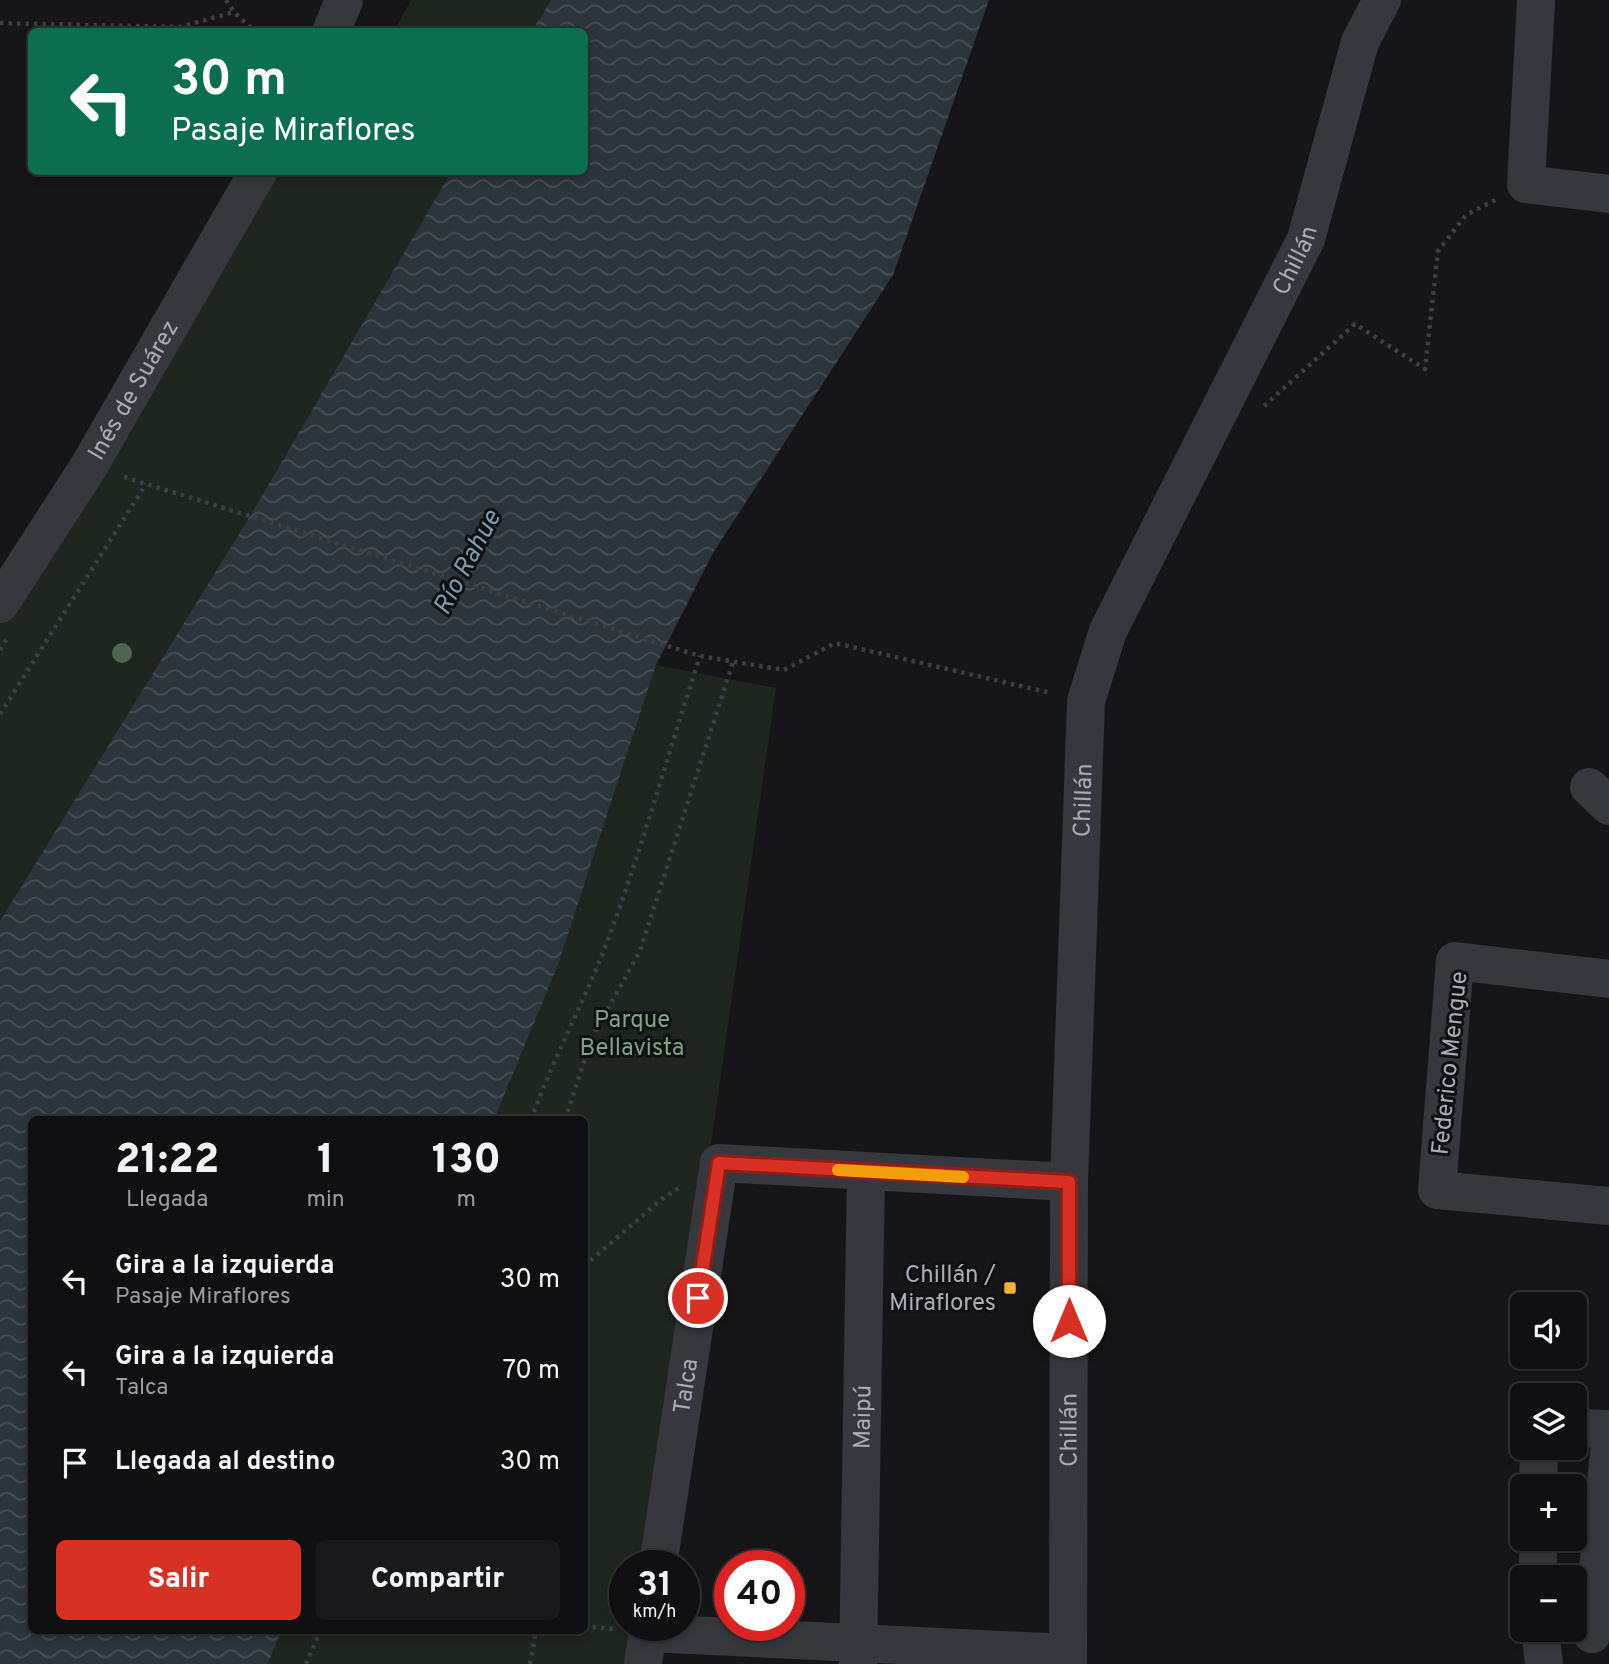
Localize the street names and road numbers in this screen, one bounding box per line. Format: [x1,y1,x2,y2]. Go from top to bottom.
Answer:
street label: Chillán [1267,223,1326,301]
street label: Inés de Suárez [82,316,187,466]
street label: Chillán [1068,763,1101,838]
street label: Federico Mengue [1426,970,1476,1156]
street label: Talca [668,1357,706,1416]
street label: Maipú [848,1385,880,1450]
street label: Chillán [1055,1393,1086,1467]

